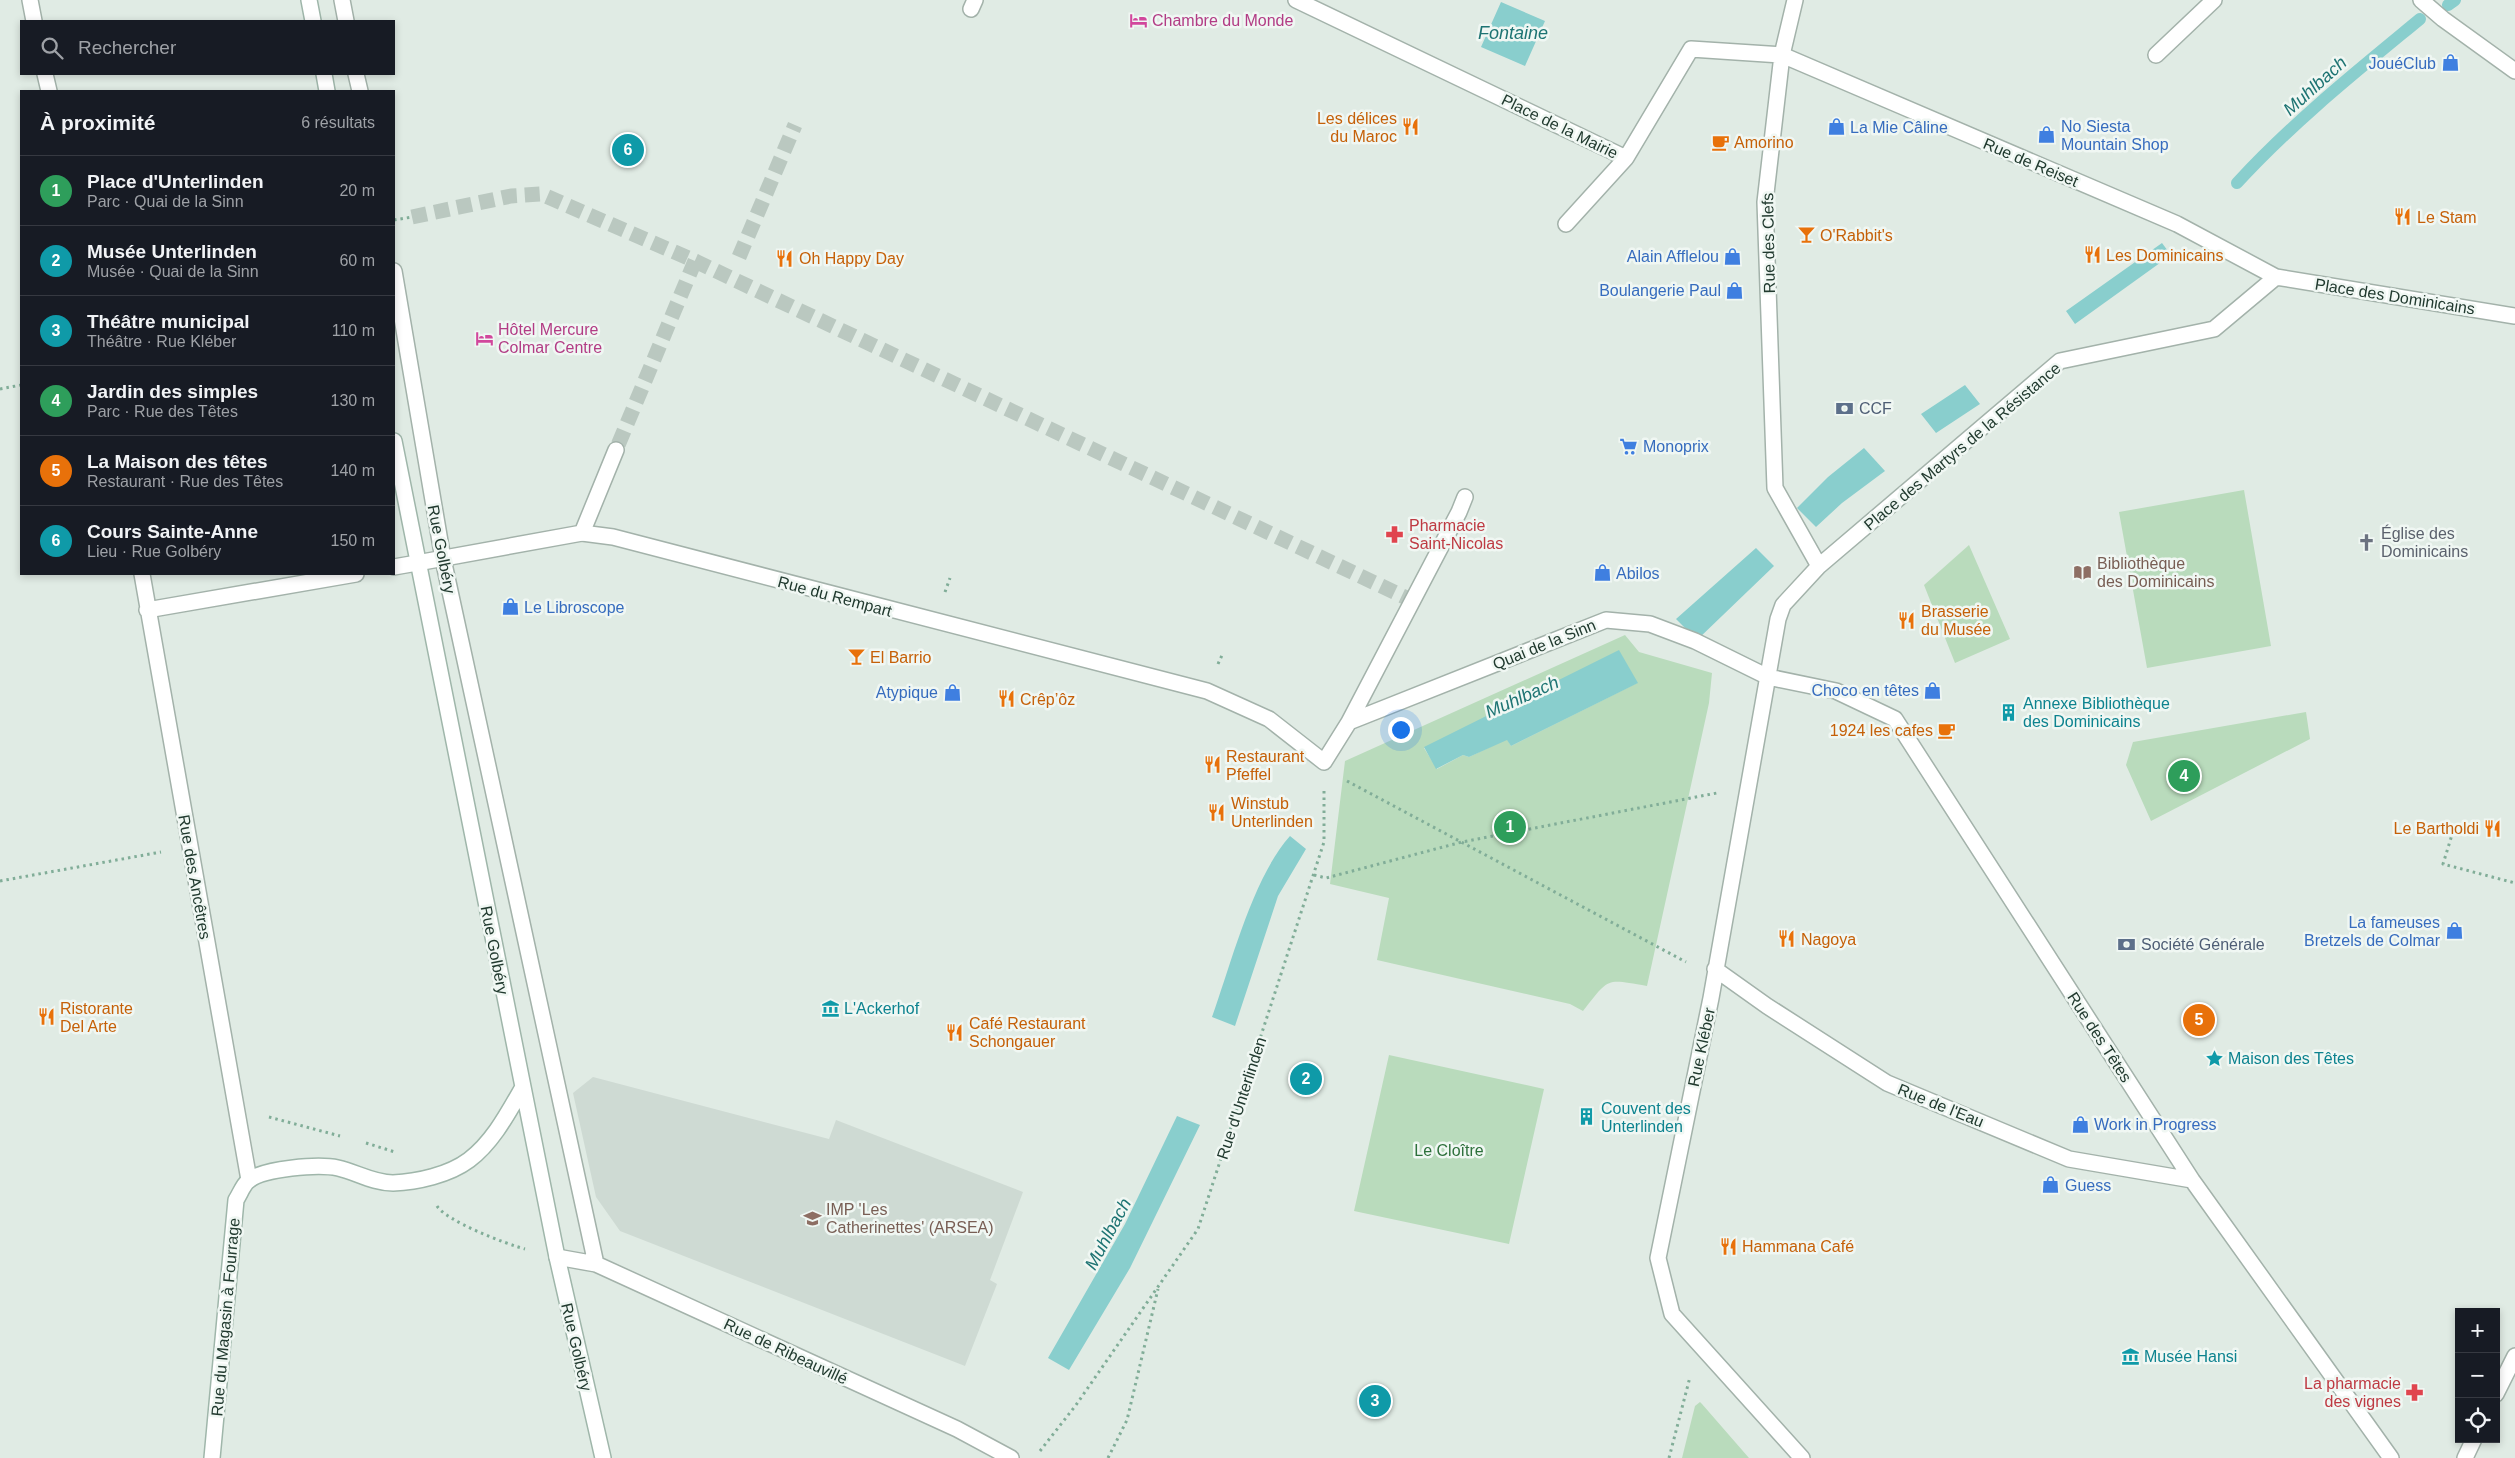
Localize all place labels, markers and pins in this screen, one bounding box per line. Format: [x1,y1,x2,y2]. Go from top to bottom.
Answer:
hotel icon: Chambre du Monde [1128,10,1148,30]
place label: Chambre du Monde [1152,12,1294,29]
shop icon: JouéClub [2440,53,2460,73]
place label: JouéClub [2368,55,2436,72]
place label: Les délices du Maroc [1317,110,1397,145]
restaurant icon: Les délices du Maroc [1401,117,1421,137]
shop icon: La Mie Câline [1826,117,1846,137]
place label: No Siesta Mountain Shop [2061,118,2169,153]
place label: La Mie Câline [1850,119,1948,136]
shop icon: No Siesta Mountain Shop [2037,125,2057,145]
pin: 6 [612,131,644,169]
cafe icon: Amorino [1710,132,1730,152]
place label: Amorino [1734,134,1794,151]
restaurant icon: Le Stam [2393,207,2413,227]
place label: Le Stam [2417,209,2477,226]
bar icon: O'Rabbit's [1796,225,1816,245]
place label: O'Rabbit's [1820,227,1893,244]
restaurant icon: Les Dominicains [2082,245,2102,265]
shop icon: Alain Afflelou [1723,246,1743,266]
place label: Les Dominicains [2106,247,2223,264]
restaurant icon: Oh Happy Day [775,248,795,268]
place label: Alain Afflelou [1627,248,1719,265]
place label: Oh Happy Day [799,250,904,267]
shop icon: Boulangerie Paul [1725,280,1745,300]
place label: Boulangerie Paul [1599,282,1721,299]
place label: Hôtel Mercure Colmar Centre [498,321,602,356]
hotel icon: Hôtel Mercure Colmar Centre [474,328,494,348]
bank icon: CCF [1835,398,1855,418]
place label: CCF [1859,400,1892,417]
supermarket icon: Monoprix [1619,436,1639,456]
place label: Monoprix [1643,438,1709,455]
place label: Pharmacie Saint-Nicolas [1409,517,1503,552]
pharmacy icon: Pharmacie Saint-Nicolas [1385,524,1405,544]
place label: Église des Dominicains [2381,524,2468,560]
church icon: Église des Dominicains [2357,532,2377,552]
place label: Bibliothèque des Dominicains [2097,555,2214,590]
library icon: Bibliothèque des Dominicains [2073,562,2093,582]
shop icon: Abilos [1592,563,1612,583]
place label: Abilos [1616,565,1660,582]
shop icon: Le Libroscope [500,597,520,617]
place label: Le Libroscope [524,599,625,616]
place label: Brasserie du Musée [1921,603,1991,638]
restaurant icon: Brasserie du Musée [1897,610,1917,630]
bar icon: El Barrio [846,647,866,667]
place label: El Barrio [870,649,931,666]
shop icon: Choco en têtes [1923,680,1943,700]
shop icon: Atypique [942,682,962,702]
place label: Choco en têtes [1811,682,1919,699]
place label: Atypique [876,684,938,701]
restaurant icon: Crêp’ôz [996,689,1016,709]
place label: Crêp’ôz [1020,691,1075,708]
place label: Annexe Bibliothèque des Dominicains [2023,695,2170,730]
building icon: Annexe Bibliothèque des Dominicains [1999,702,2019,722]
cafe icon: 1924 les cafes [1937,720,1957,740]
place label: 1924 les cafes [1830,722,1933,739]
place label: Restaurant Pfeffel [1226,748,1305,783]
restaurant icon: Restaurant Pfeffel [1202,755,1222,775]
pin: 4 [2168,757,2200,795]
place label: Winstub Unterlinden [1231,795,1313,830]
restaurant icon: Winstub Unterlinden [1207,802,1227,822]
pin: 1 [1494,808,1526,846]
restaurant icon: Le Bartholdi [2483,818,2503,838]
place label: Le Bartholdi [2394,820,2479,837]
place label: La fameuses Bretzels de Colmar [2304,914,2441,949]
shop icon: La fameuses Bretzels de Colmar [2444,921,2464,941]
restaurant icon: Nagoya [1777,929,1797,949]
place label: Nagoya [1801,931,1856,948]
bank icon: Société Générale [2117,934,2137,954]
place label: Société Générale [2141,936,2265,953]
museum icon: L'Ackerhof [820,998,840,1018]
place label: Ristorante Del Arte [60,1000,133,1035]
place label: L'Ackerhof [844,1000,920,1017]
pin: 5 [2183,1001,2215,1039]
restaurant icon: Ristorante Del Arte [36,1007,56,1027]
place label: Café Restaurant Schongauer [969,1015,1086,1050]
restaurant icon: Café Restaurant Schongauer [945,1022,965,1042]
place icon: Maison des Têtes [2204,1048,2224,1068]
place label: Maison des Têtes [2228,1050,2354,1067]
pin: 2 [1290,1060,1322,1098]
place label: Couvent des Unterlinden [1601,1100,1691,1135]
building icon: Couvent des Unterlinden [1577,1107,1597,1127]
shop icon: Work in Progress [2070,1114,2090,1134]
place label: Work in Progress [2094,1116,2216,1133]
shop icon: Guess [2041,1175,2061,1195]
place label: Guess [2065,1177,2111,1194]
place label: IMP 'Les Catherinettes' (ARSEA) [826,1201,994,1236]
school or university icon: IMP 'Les Catherinettes' (ARSEA) [802,1208,822,1228]
restaurant icon: Hammana Café [1718,1236,1738,1256]
place label: Hammana Café [1742,1238,1854,1255]
museum icon: Musée Hansi [2120,1346,2140,1366]
place label: Musée Hansi [2144,1348,2237,1365]
place label: La pharmacie des vignes [2304,1375,2401,1410]
pin: 3 [1359,1382,1391,1420]
pharmacy icon: La pharmacie des vignes [2405,1382,2425,1402]

